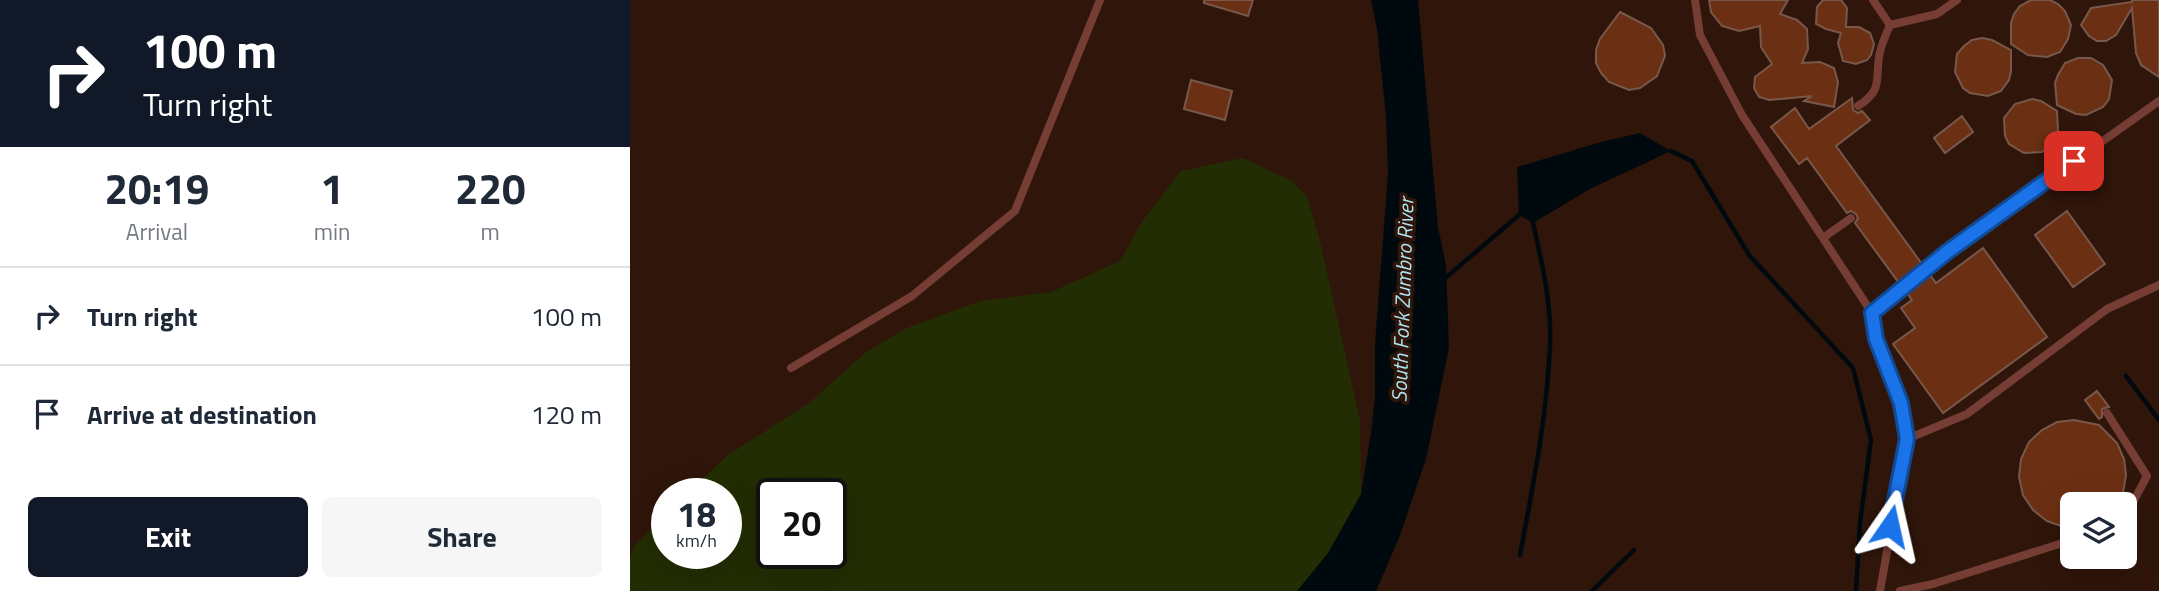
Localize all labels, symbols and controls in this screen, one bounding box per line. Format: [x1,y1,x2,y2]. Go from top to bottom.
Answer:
text: 100 m [143,12,277,87]
icon: right [28,28,119,119]
text: Turn right [143,80,272,128]
pin [2044,131,2104,191]
icon: arrive [2055,142,2093,180]
text: 20:19 [104,156,209,220]
text: 1 [320,156,344,220]
text: 220 [455,156,525,220]
water label: South Fork Zumbro River [1382,195,1422,403]
text: Arrival [126,214,188,249]
text: min [314,214,350,249]
text: m [481,214,500,249]
icon: right [28,297,66,335]
text: Turn right [87,297,198,336]
text: 100 m [531,297,602,336]
icon: arrive [28,395,66,433]
text: Arrive at destination [87,395,317,434]
text: 120 m [531,395,602,434]
speed limit sign: 20 [756,478,847,569]
text: 18 [677,487,716,541]
position arrow [1853,489,1927,563]
map controls [2060,492,2137,569]
button: layers [2060,492,2137,569]
button: Exit [28,497,308,577]
button: Share [322,497,602,577]
text: km/h [676,527,717,554]

